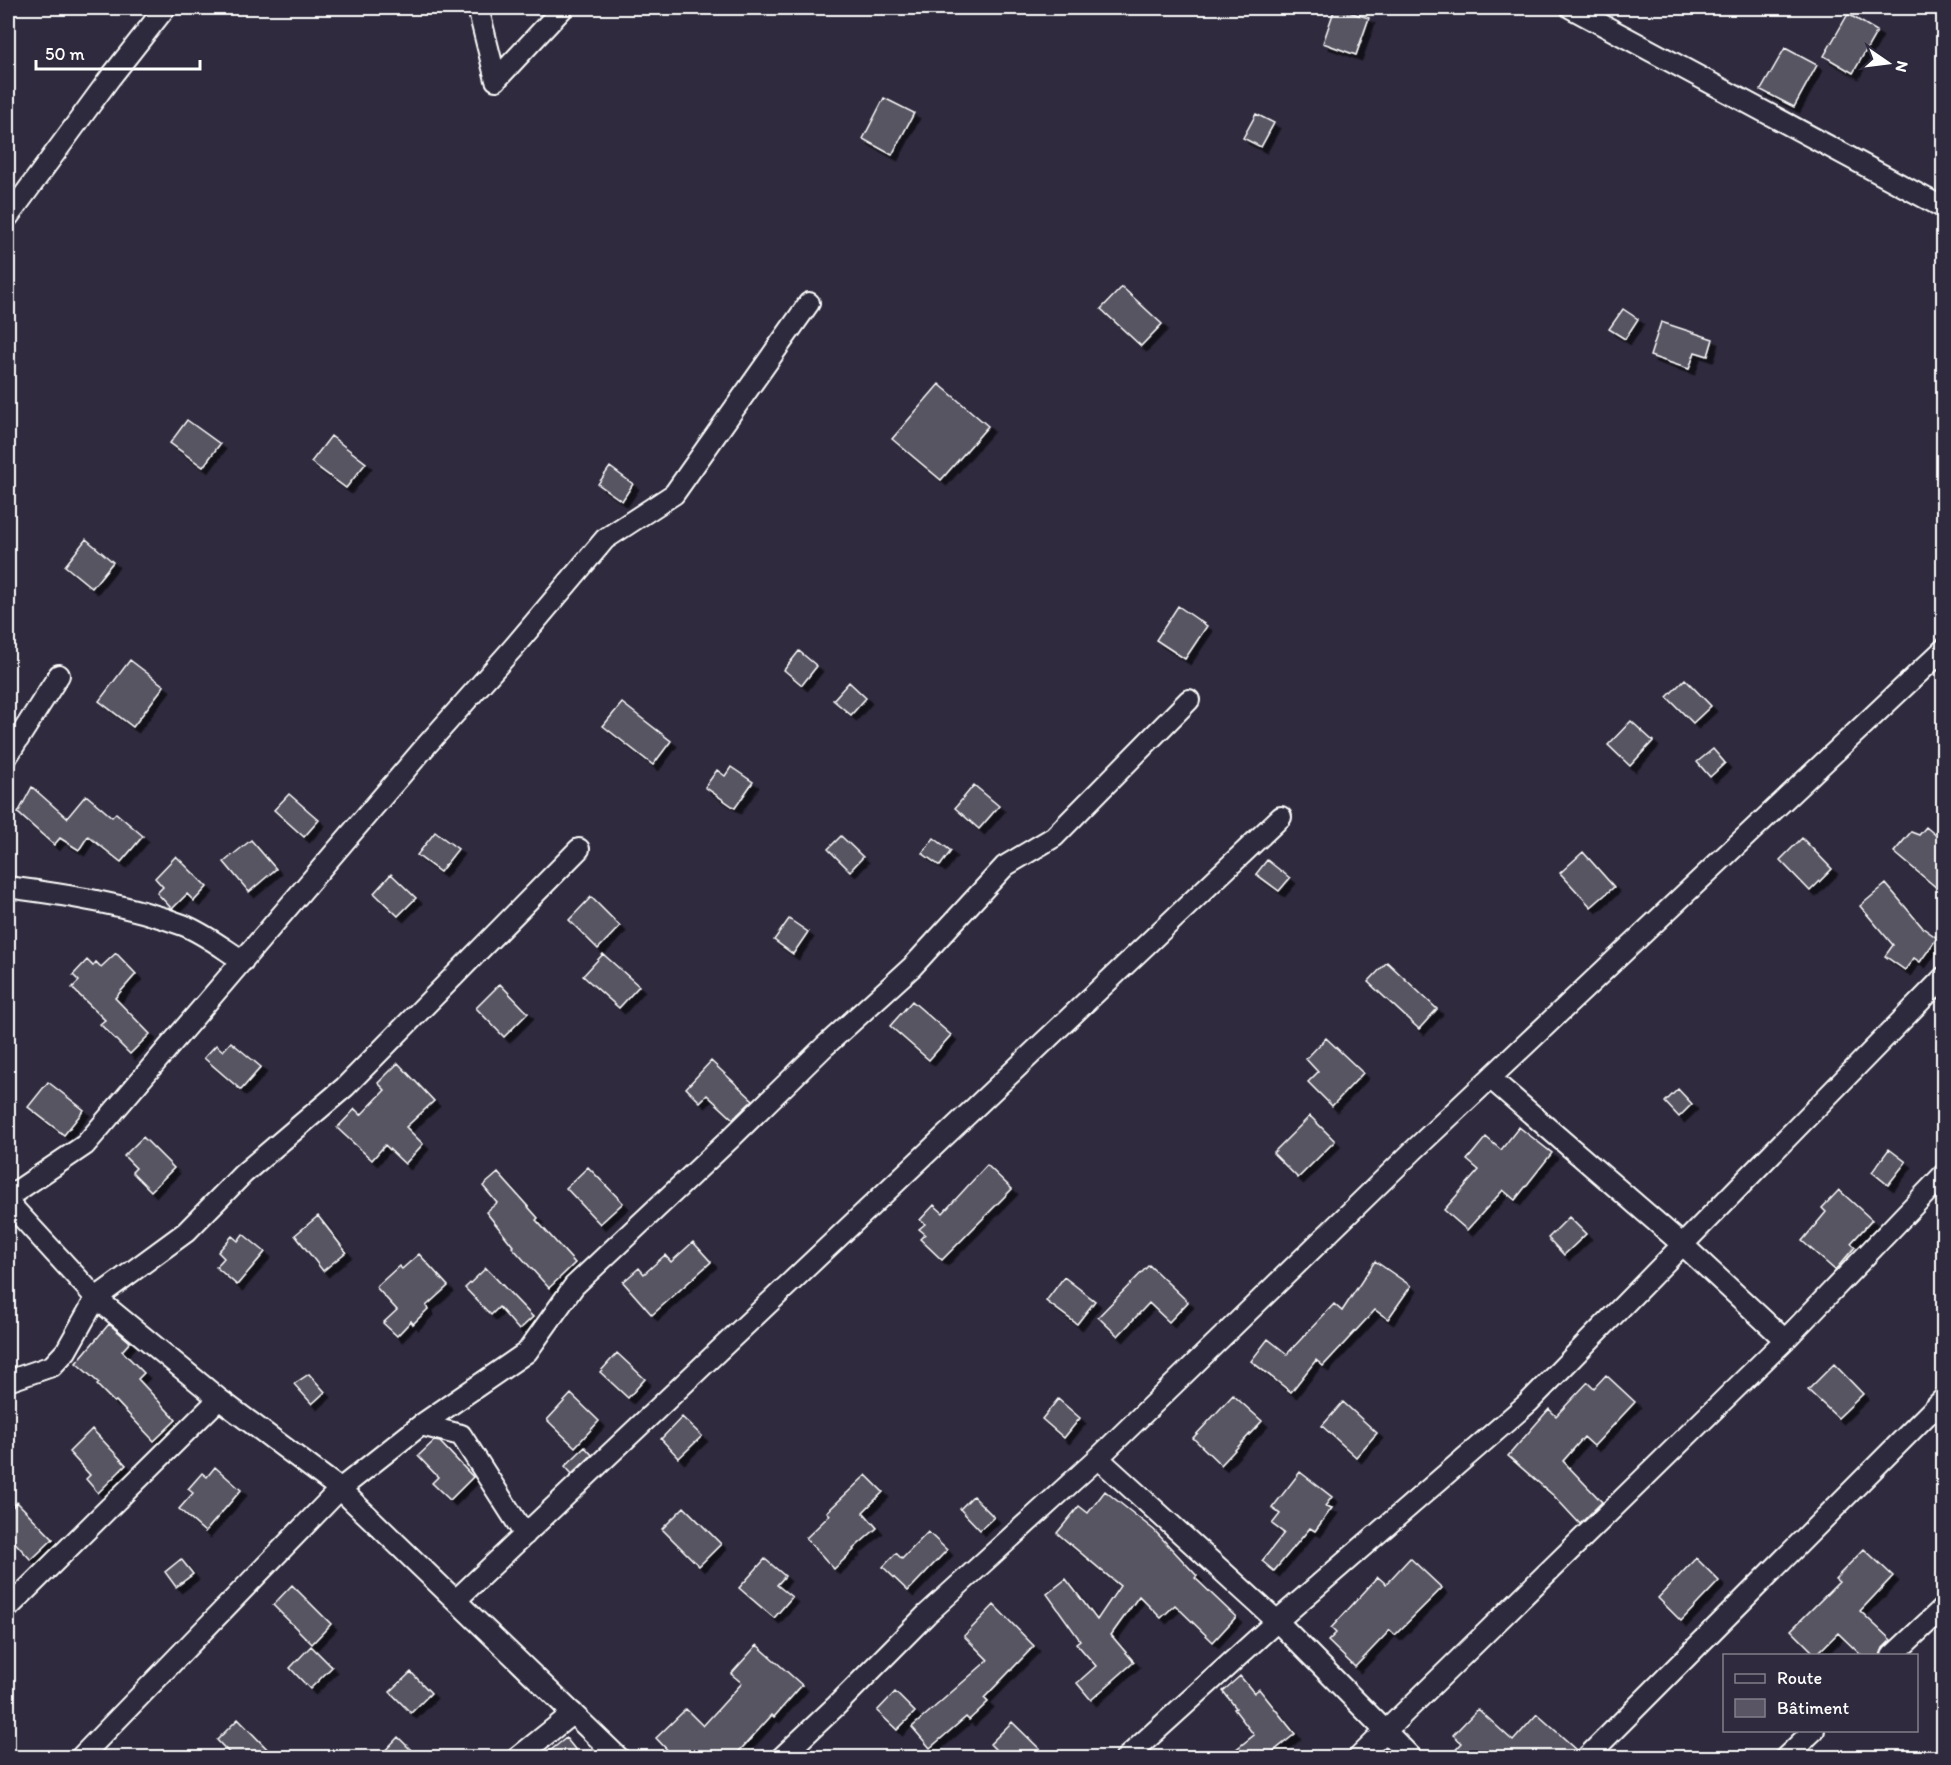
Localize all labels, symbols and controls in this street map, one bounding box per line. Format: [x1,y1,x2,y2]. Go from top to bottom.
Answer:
scale bar [36,33,200,71]
north arrow [1858,33,1918,93]
text: 50 m [45,43,85,65]
text: N [1892,59,1913,74]
legend [1723,1654,1918,1732]
text: Route [1777,1667,1822,1689]
text: Bâtiment [1777,1697,1850,1719]

